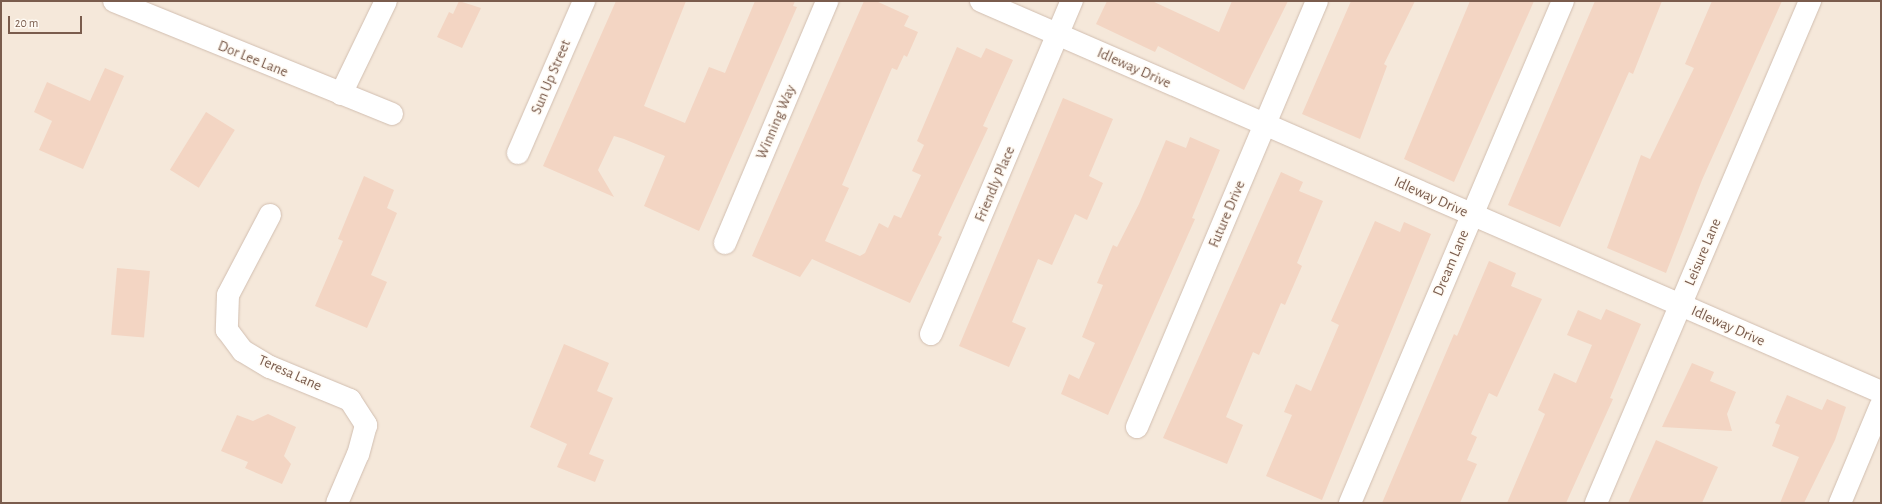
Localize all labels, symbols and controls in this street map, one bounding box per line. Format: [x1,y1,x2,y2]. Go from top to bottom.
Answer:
scale bar [10,8,84,34]
text: 20 m [15,17,38,29]
street label: Dor Lee Lane [215,37,291,81]
street label: Sun Up Street [527,37,575,117]
street label: Idleway Drive [1094,44,1174,92]
street label: Winning Way [752,82,800,162]
street label: Friendly Place [971,143,1019,225]
street label: Idleway Drive [1391,173,1471,221]
street label: Future Drive [1205,178,1249,250]
street label: Leisure Lane [1681,216,1725,288]
street label: Dream Lane [1429,227,1473,299]
street label: Idleway Drive [1688,302,1768,350]
street label: Teresa Lane [255,351,325,395]

